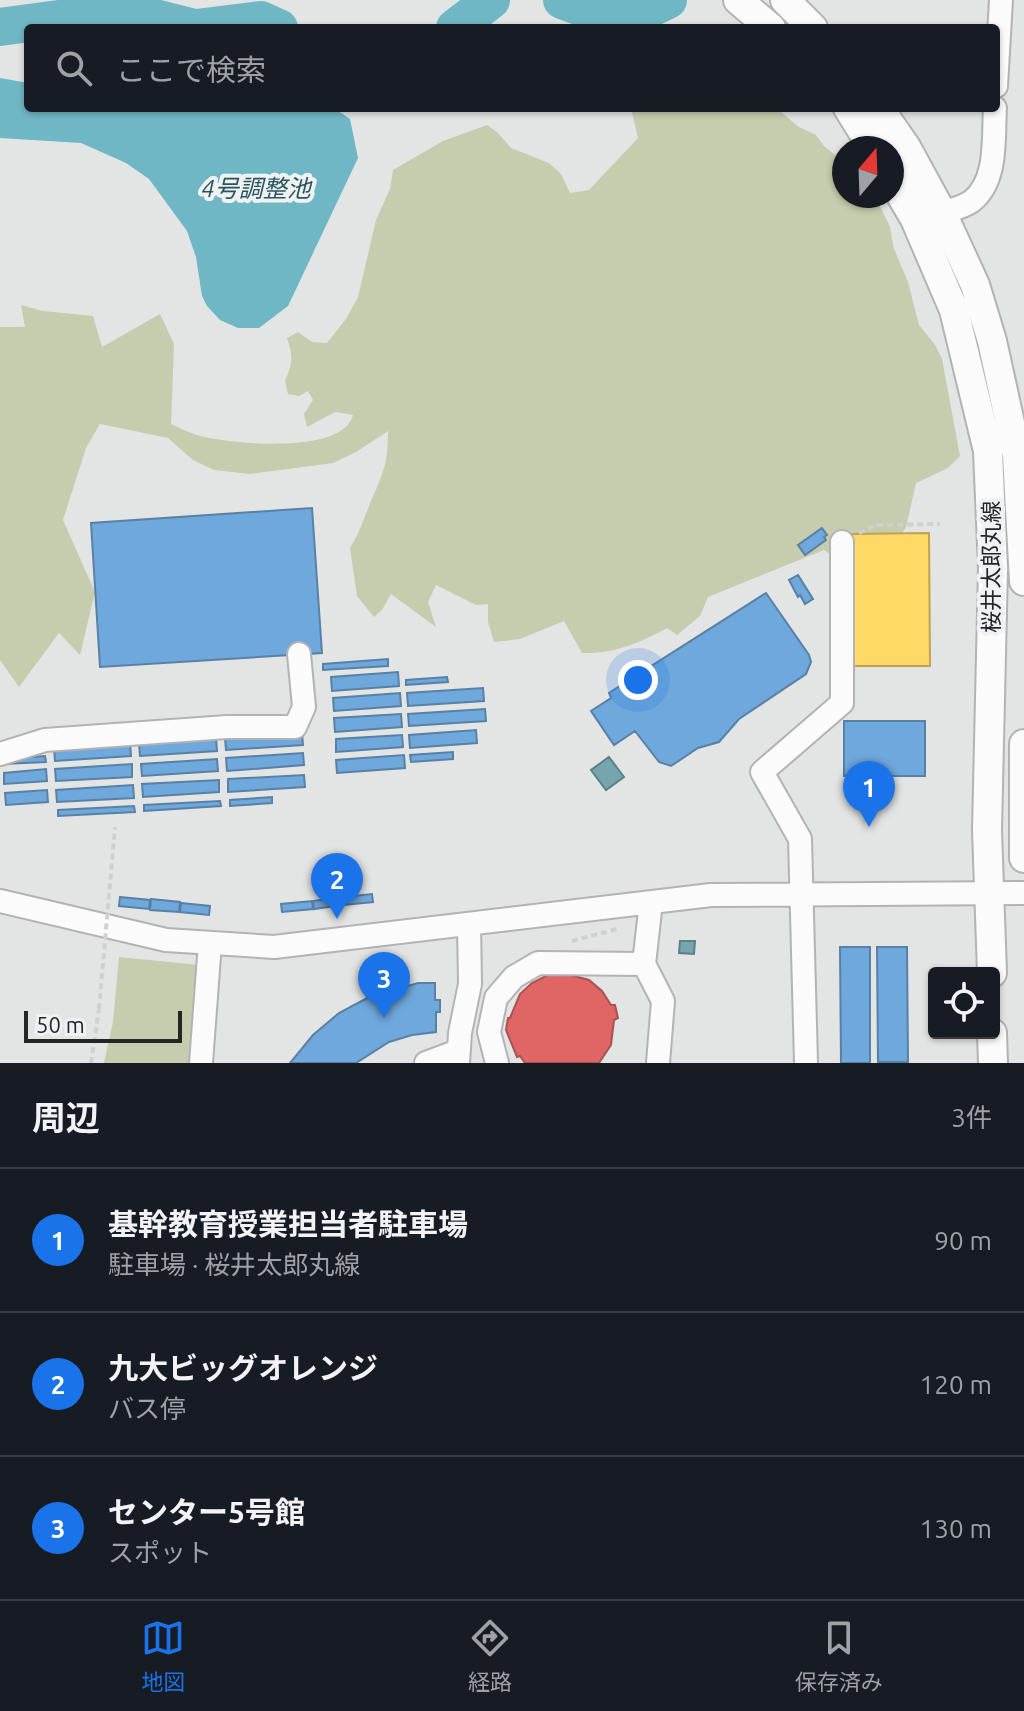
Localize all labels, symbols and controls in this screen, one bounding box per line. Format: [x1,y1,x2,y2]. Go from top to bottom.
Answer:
search box [24,24,1000,112]
icon: search [52,46,96,90]
text: ここで検索 [116,53,266,87]
north arrow [832,136,904,208]
water label: 4号調整池 [201,175,313,202]
street label: 桜井太郎丸線 [978,501,1003,633]
your location [618,660,658,700]
pin: 1 [843,761,895,827]
pin: 2 [311,853,363,919]
pin: 3 [358,952,410,1018]
map controls [928,967,1000,1039]
button: locate [928,967,1000,1039]
scale bar [24,1007,182,1043]
text: 50 m [36,1012,85,1037]
text: 周辺 [32,1098,100,1136]
text: 3件 [951,1103,992,1132]
text: 基幹教育授業担当者駐車場 [108,1207,468,1241]
text: 1 [51,1226,65,1255]
text: 90 m [934,1226,992,1255]
text: 駐車場 · 桜井太郎丸線 [108,1250,360,1279]
text: 九大ビッグオレンジ [108,1351,378,1385]
text: 2 [51,1370,65,1399]
text: 120 m [920,1370,992,1399]
text: バス停 [108,1394,186,1423]
text: センター5号館 [108,1495,305,1529]
text: 3 [51,1514,65,1543]
text: 130 m [920,1514,992,1543]
text: スポット [108,1538,212,1567]
tab: 地図 [141,1616,185,1696]
tab: 経路 [468,1616,512,1696]
tab: 保存済み [795,1616,883,1696]

